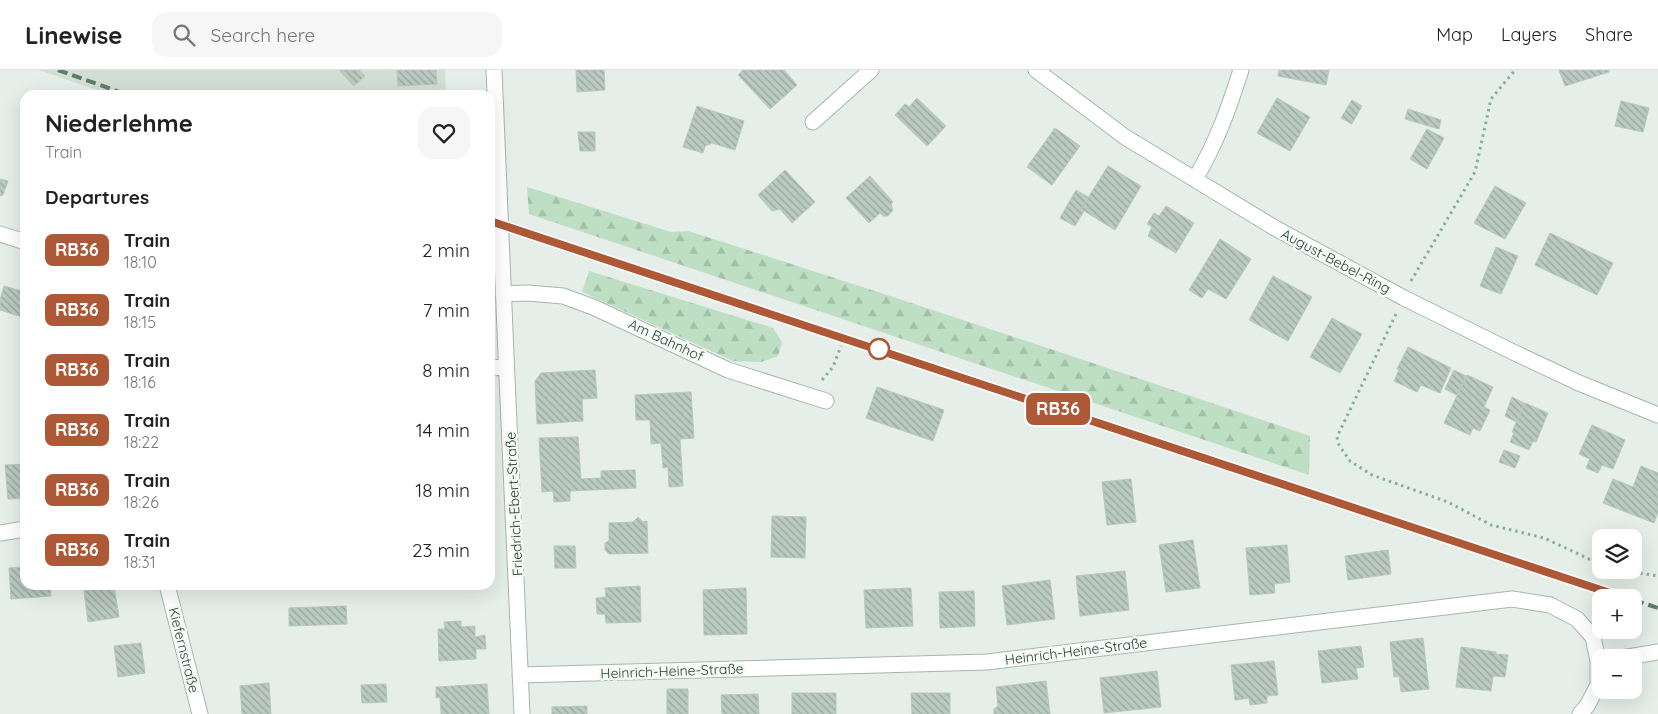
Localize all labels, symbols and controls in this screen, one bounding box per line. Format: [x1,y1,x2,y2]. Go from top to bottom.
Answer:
search box [152,12,502,57]
text: Linewise [25,20,122,50]
icon: search [170,21,198,49]
text: Search here [210,23,315,47]
text: Map [1436,23,1473,46]
text: Layers [1501,23,1557,46]
text: Share [1585,23,1633,46]
button: heart [418,107,470,159]
text: Niederlehme [45,108,193,138]
text: Train [45,142,82,162]
text: Departures [45,185,149,209]
street label: August-Bebel-Ring [1278,225,1394,297]
text: Train [124,228,170,252]
text: RB36 [55,238,99,261]
text: 2 min [422,238,470,262]
text: 18:10 [124,252,157,272]
text: Train [124,288,170,312]
text: RB36 [55,298,99,321]
text: 7 min [423,298,470,322]
text: 18:15 [124,312,156,332]
street label: Am Bahnhof [626,315,706,365]
unlabelled marker [868,338,890,360]
text: Train [124,348,170,372]
text: RB36 [55,358,99,381]
text: 8 min [422,358,470,382]
text: 18:16 [124,372,156,392]
line badge: RB36 [1023,393,1093,425]
text: RB36 [1036,397,1080,420]
text: Train [124,408,170,432]
text: RB36 [55,418,99,441]
text: 14 min [416,418,470,442]
street label: Friedrich-Ebert-Straße [501,431,527,577]
text: 18:22 [124,432,159,452]
text: Train [124,468,170,492]
text: RB36 [55,478,99,501]
text: 18 min [415,478,470,502]
text: 18:26 [124,492,159,512]
text: Train [124,528,170,552]
map controls [1592,529,1642,699]
button: layers [1592,529,1642,579]
text: RB36 [55,538,99,561]
text: 23 min [412,538,470,562]
text: 18:31 [124,552,156,572]
button: + [1592,589,1642,639]
street label: Kiefernstraße [165,605,203,695]
street label: Heinrich-Heine-Straße [1004,633,1148,669]
button: − [1592,649,1642,699]
street label: Heinrich-Heine-Straße [600,660,744,682]

